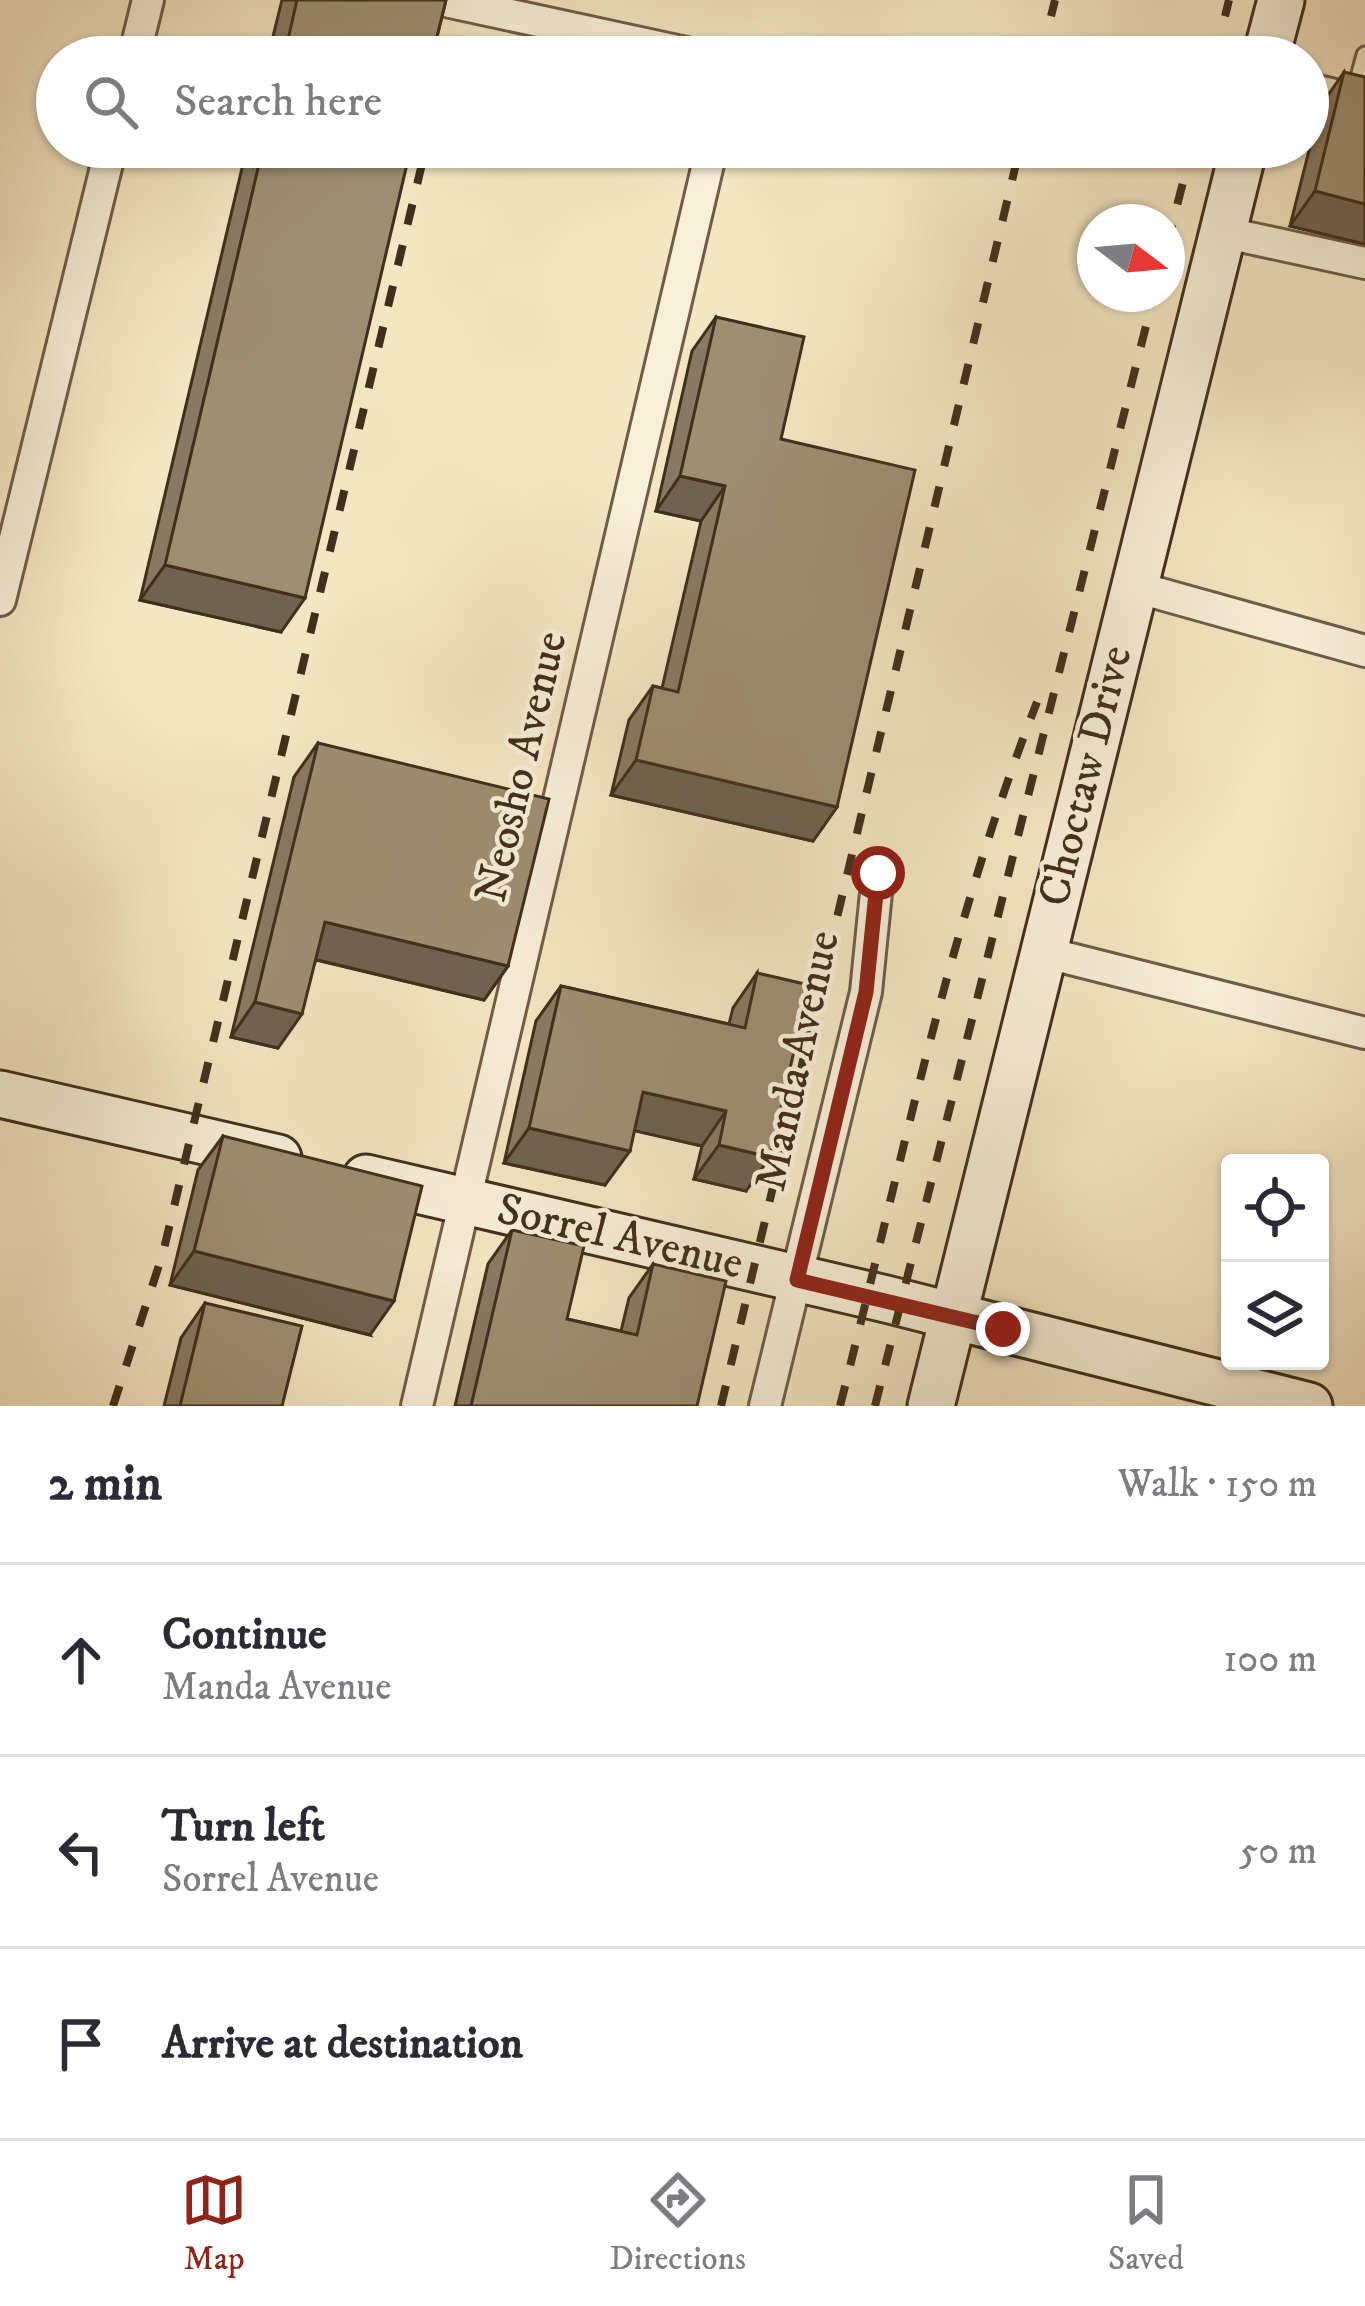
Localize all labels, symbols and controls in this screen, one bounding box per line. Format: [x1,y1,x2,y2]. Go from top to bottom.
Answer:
search box [36,36,1329,168]
icon: search [78,69,144,135]
text: Search here [174,74,382,130]
north arrow [1077,204,1185,312]
street label: Neosho Avenue [464,626,580,908]
street label: Choctaw Drive [1027,640,1145,912]
route start [851,846,905,900]
street label: Manda Avenue [743,926,853,1196]
map controls [1221,1154,1329,1370]
button: locate [1221,1154,1329,1262]
street label: Sorrel Avenue [492,1182,748,1292]
button: layers [1221,1262,1329,1370]
route end [976,1302,1030,1356]
text: 2 min [48,1452,162,1516]
text: Walk · 150 m [1118,1460,1317,1509]
text: Continue [162,1607,327,1663]
icon: ahead [48,1627,114,1693]
text: 100 m [1223,1635,1317,1684]
text: Manda Avenue [162,1663,391,1712]
text: Turn left [162,1799,325,1855]
icon: left [48,1819,114,1885]
text: 50 m [1239,1827,1317,1876]
text: Sorrel Avenue [162,1855,379,1904]
icon: arrive [48,2011,114,2077]
text: Arrive at destination [162,2016,523,2072]
tab: Map [181,2167,247,2280]
tab: Directions [609,2167,746,2280]
tab: Saved [1108,2167,1184,2280]

